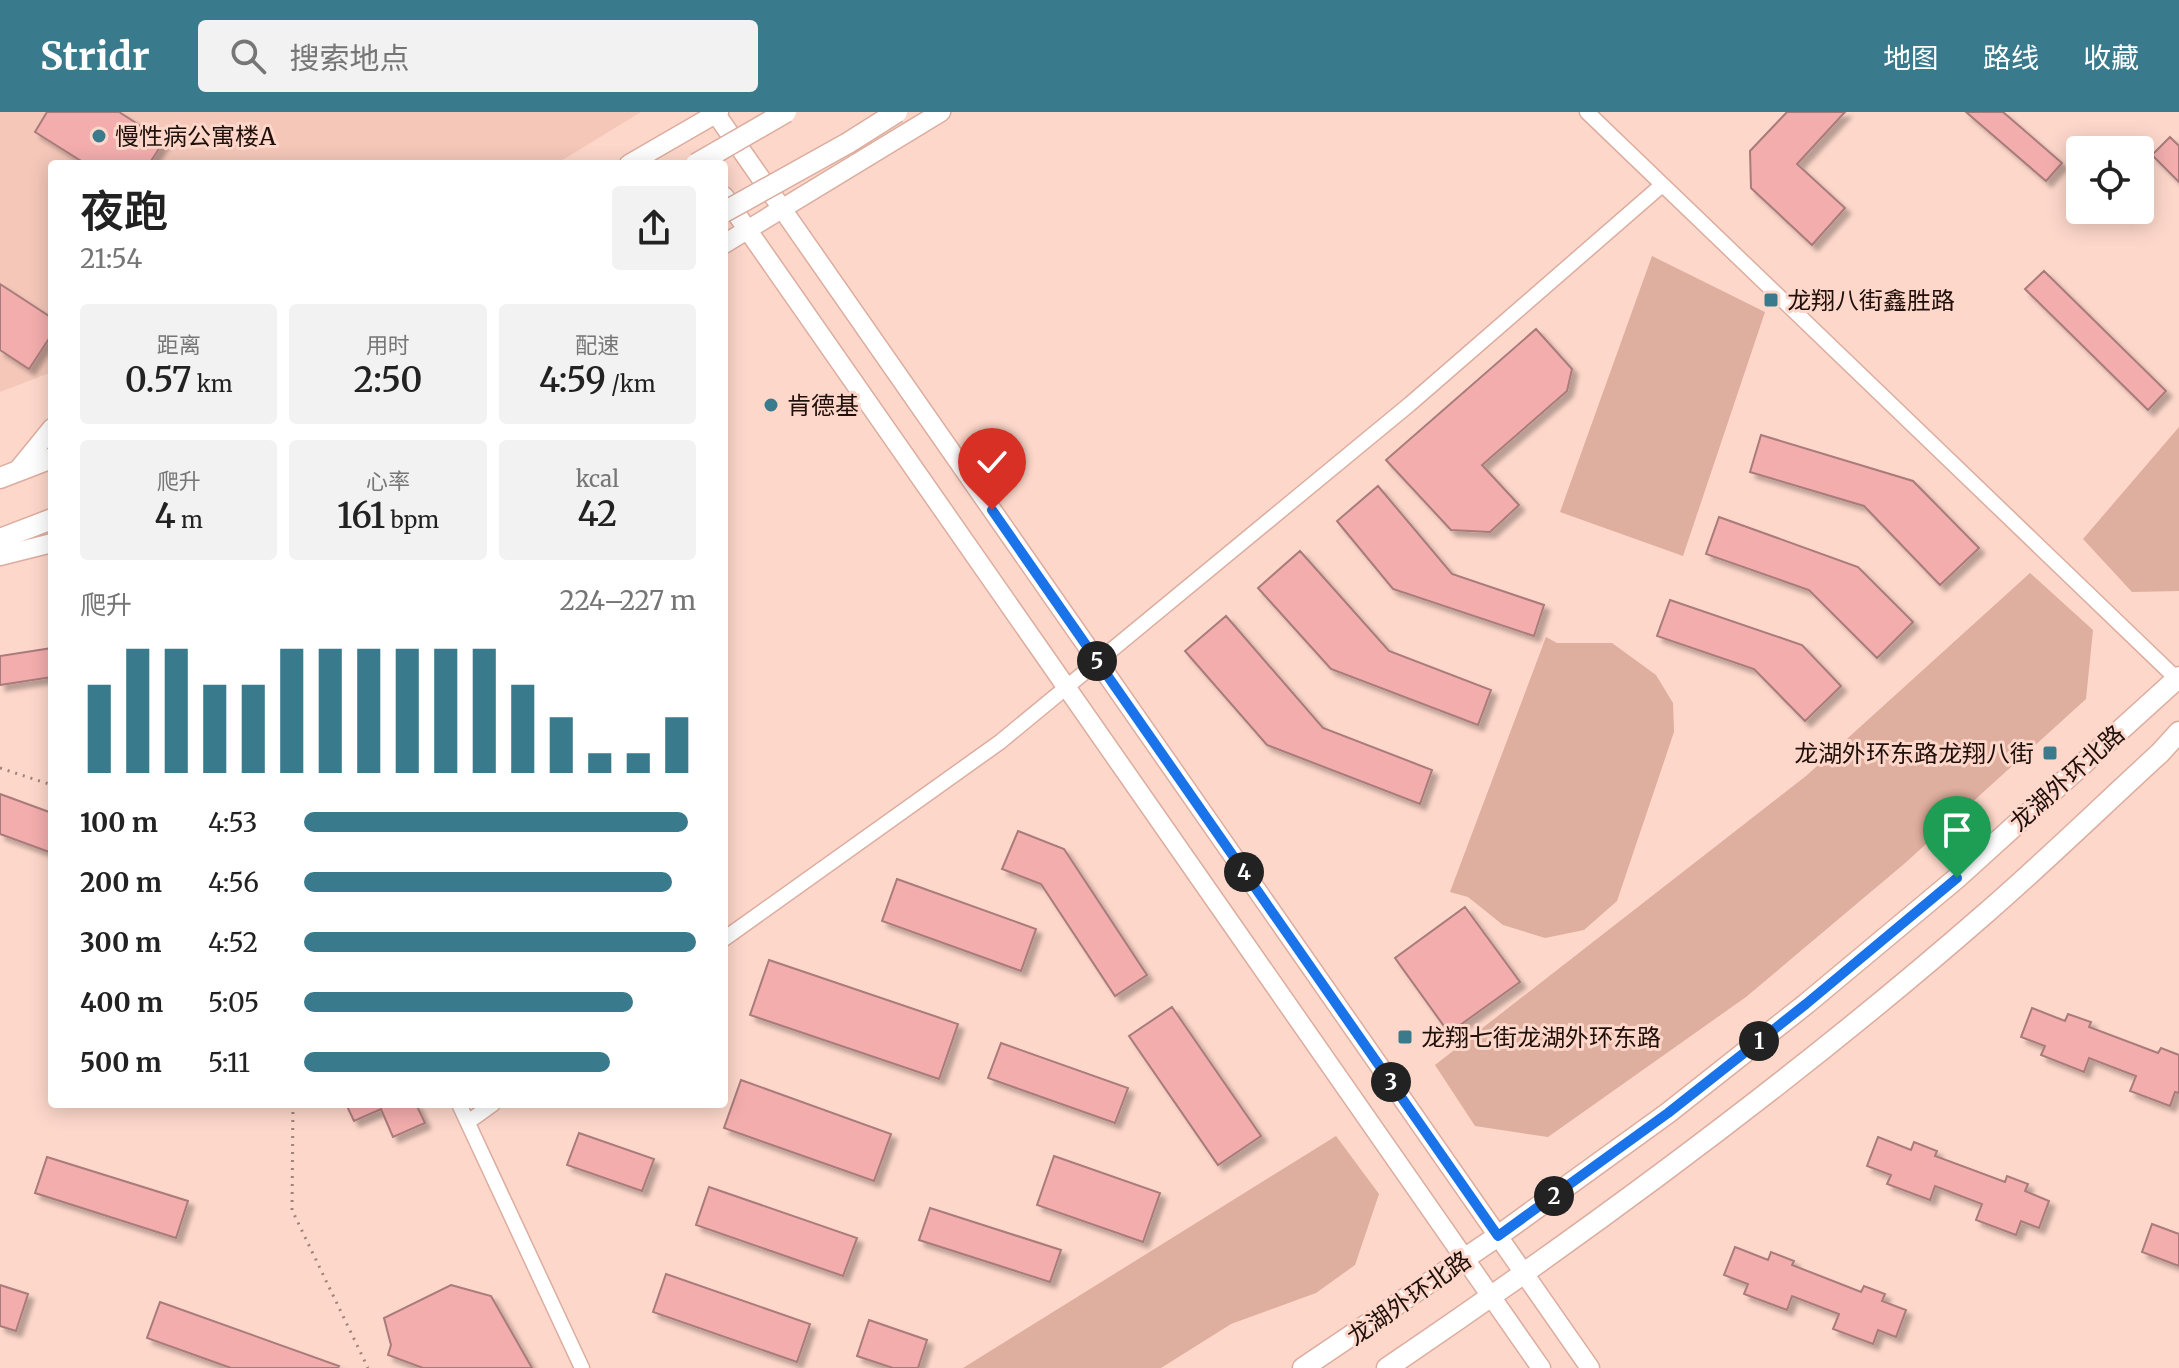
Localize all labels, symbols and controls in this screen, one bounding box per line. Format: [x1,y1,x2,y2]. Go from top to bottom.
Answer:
search box [198,20,758,92]
text: Stridr [40,33,150,80]
icon: search [226,34,270,78]
text: 搜索地点 [290,39,410,77]
text: 地图 [1883,40,1939,76]
text: 路线 [1983,40,2039,76]
text: 收藏 [2083,40,2139,76]
place label: 慢性病公寓楼A [115,121,277,152]
marker: 慢性病公寓楼A [90,127,108,145]
map controls [2066,136,2154,224]
button: locate [2066,136,2154,224]
text: 夜跑 [80,184,168,239]
button: share [612,186,696,270]
text: 21:54 [80,242,142,275]
place label: 龙翔八街鑫胜路 [1787,285,1955,316]
marker: 龙翔八街鑫胜路 [1762,291,1780,309]
text: 距离 [157,331,201,359]
text: 用时 [366,331,410,359]
text: 配速 [575,331,619,359]
text: 0.57 [125,359,192,401]
text: 2:50 [354,359,422,401]
text: 4:59 [539,359,606,401]
text: km [192,370,233,398]
text: /km [606,370,656,398]
place label: 肯德基 [787,390,859,421]
marker: 肯德基 [762,396,780,414]
pin [958,428,1026,510]
icon: check [970,440,1014,484]
text: kcal [576,465,619,493]
text: 爬升 [157,467,201,495]
text: 心率 [366,467,410,495]
text: 42 [577,493,617,535]
text: 4 [155,495,176,537]
text: 161 [337,495,385,537]
text: m [176,506,203,534]
text: bpm [385,506,439,534]
text: 224–227 m [559,584,696,617]
text: 爬升 [80,588,132,621]
pin: 5 [1077,641,1117,681]
text: 5 [1091,647,1103,675]
street label: 龙湖外环北路 [2003,718,2131,838]
place label: 龙湖外环东路龙翔八街 [1794,738,2034,769]
marker: 龙湖外环东路龙翔八街 [2041,744,2059,762]
pin [1923,796,1991,878]
text: 100 m [80,806,158,839]
text: 4:53 [208,806,257,839]
icon: arrive [1935,808,1979,852]
pin: 4 [1224,852,1264,892]
text: 4 [1237,858,1251,886]
text: 200 m [80,866,162,899]
text: 4:56 [208,866,259,899]
text: 300 m [80,926,161,959]
text: 4:52 [208,926,258,959]
text: 400 m [80,986,163,1019]
text: 5:05 [208,986,259,1019]
pin: 1 [1739,1021,1779,1061]
place label: 龙翔七街龙湖外环东路 [1421,1022,1661,1053]
text: 1 [1754,1027,1764,1055]
marker: 龙翔七街龙湖外环东路 [1396,1028,1414,1046]
text: 500 m [80,1046,162,1079]
text: 5:11 [208,1046,250,1079]
pin: 3 [1371,1062,1411,1102]
text: 3 [1385,1068,1397,1096]
pin: 2 [1534,1176,1574,1216]
text: 2 [1548,1182,1560,1210]
street label: 龙湖外环北路 [1341,1244,1477,1352]

